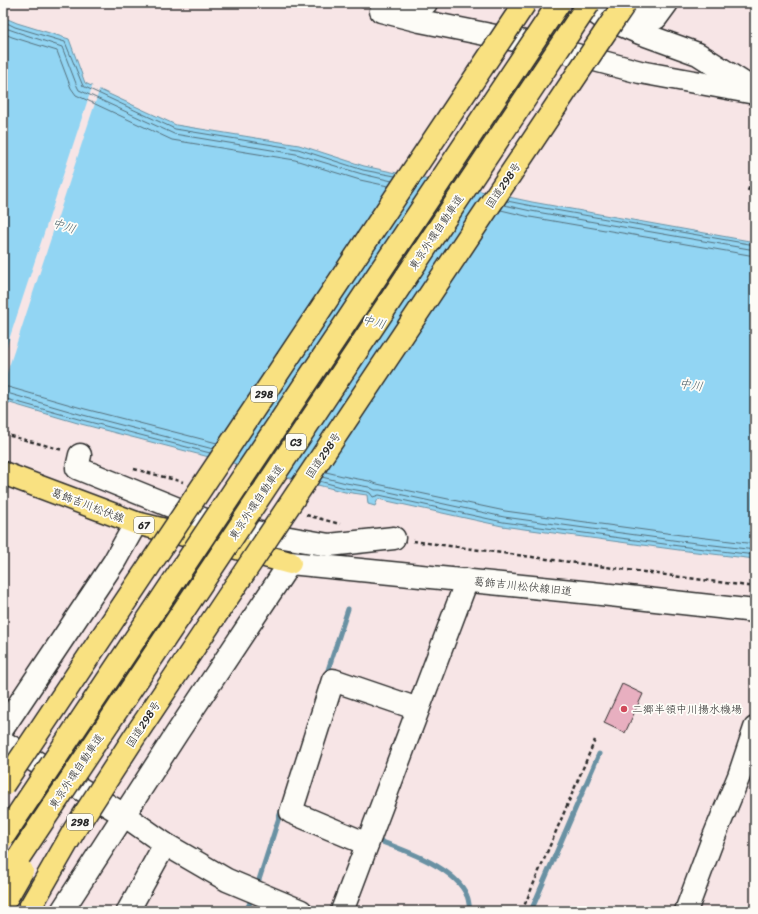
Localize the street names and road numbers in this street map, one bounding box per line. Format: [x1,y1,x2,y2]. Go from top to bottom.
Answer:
street label: 国道298号 [481,158,526,212]
street label: 東京外環自動車道 [404,190,469,274]
road number: 298 [251,386,277,402]
street label: 国道298号 [301,428,346,482]
road number: C3 [286,434,306,450]
street label: 東京外環自動車道 [224,460,289,544]
street label: 葛飾吉川松伏線 [48,483,127,528]
road number: 67 [134,517,154,533]
street label: 葛飾吉川松伏線旧道 [473,572,573,601]
street label: 国道298号 [121,697,166,752]
street label: 東京外環自動車道 [44,729,109,813]
road number: 298 [67,814,93,830]

